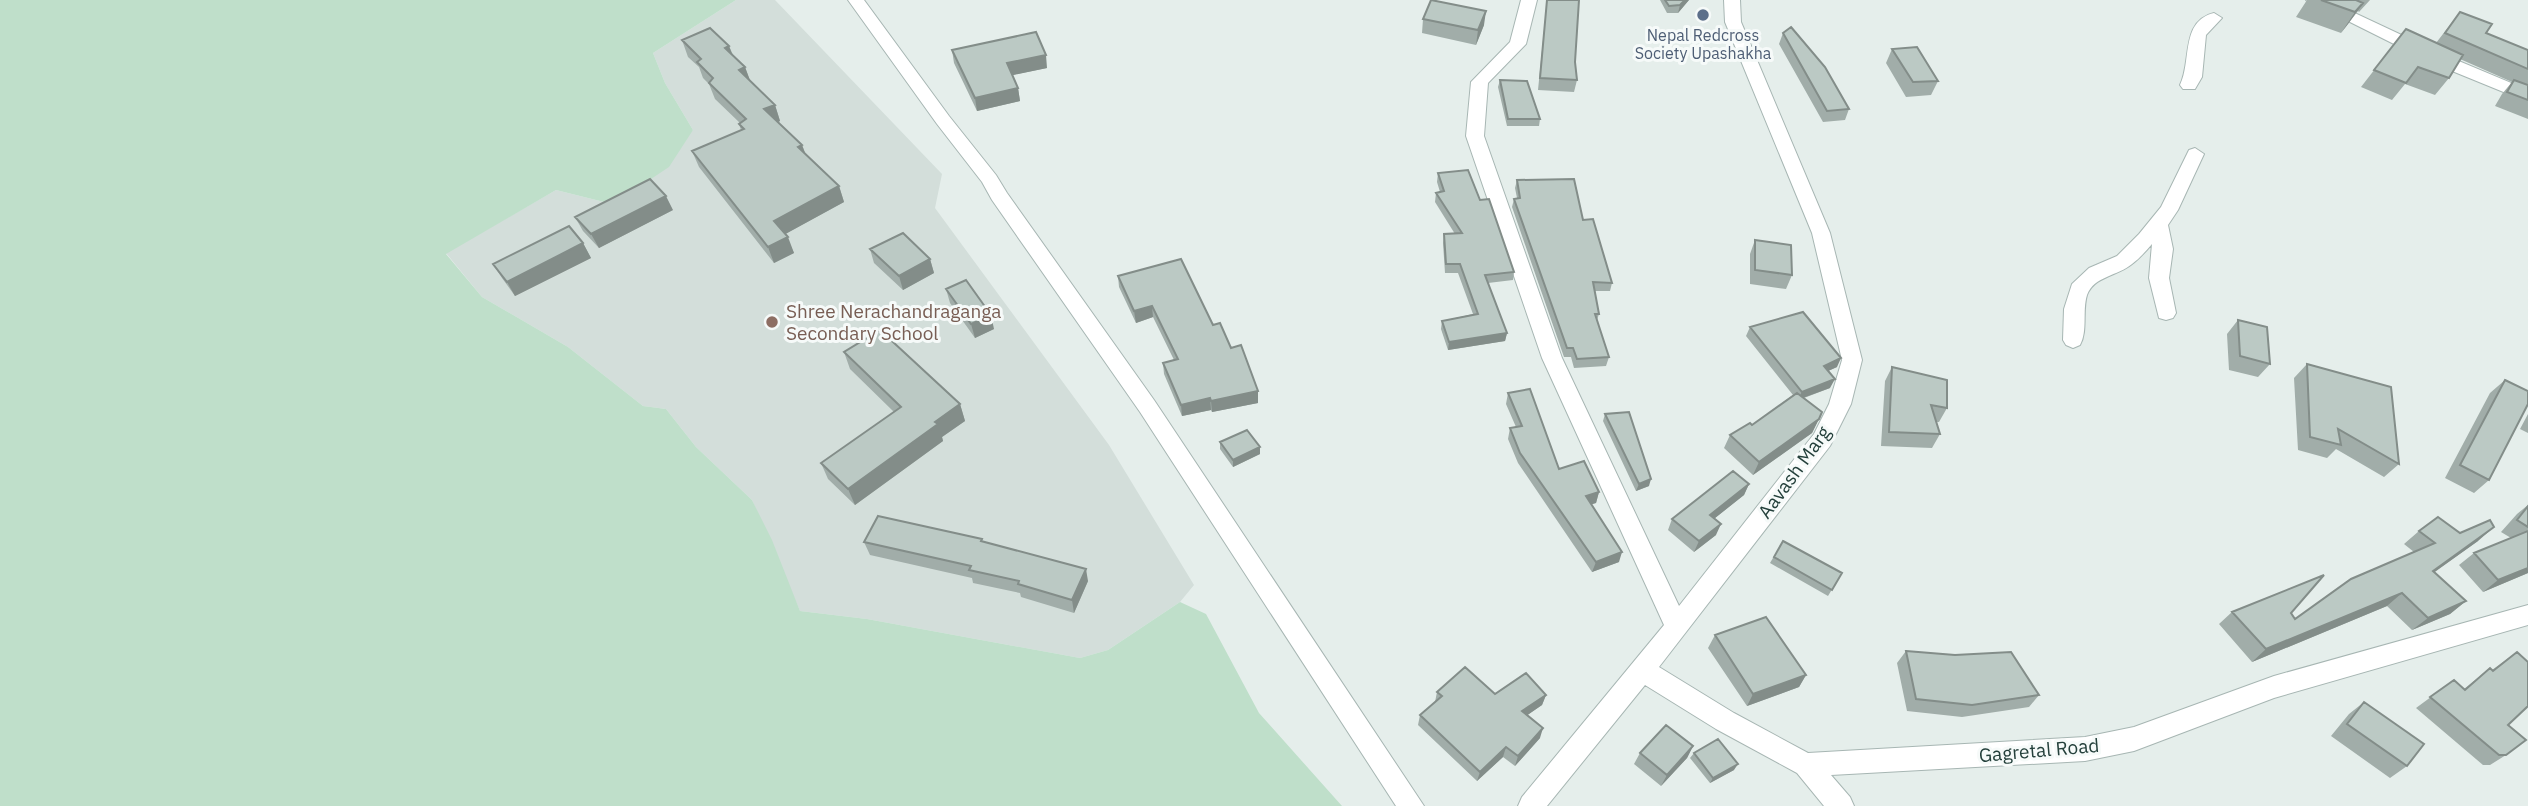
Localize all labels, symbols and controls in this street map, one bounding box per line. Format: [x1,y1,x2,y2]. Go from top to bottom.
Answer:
marker: Nepal Redcross Society Upashakha [1695,7,1711,23]
place label: Nepal Redcross Society Upashakha [1635,25,1772,63]
place label: Shree Nerachandraganga Secondary School [786,299,1001,345]
marker: Shree Nerachandraganga Secondary School [764,314,780,330]
street label: Aavash Marg [1752,421,1836,523]
street label: Gagretal Road [1978,733,2100,767]

